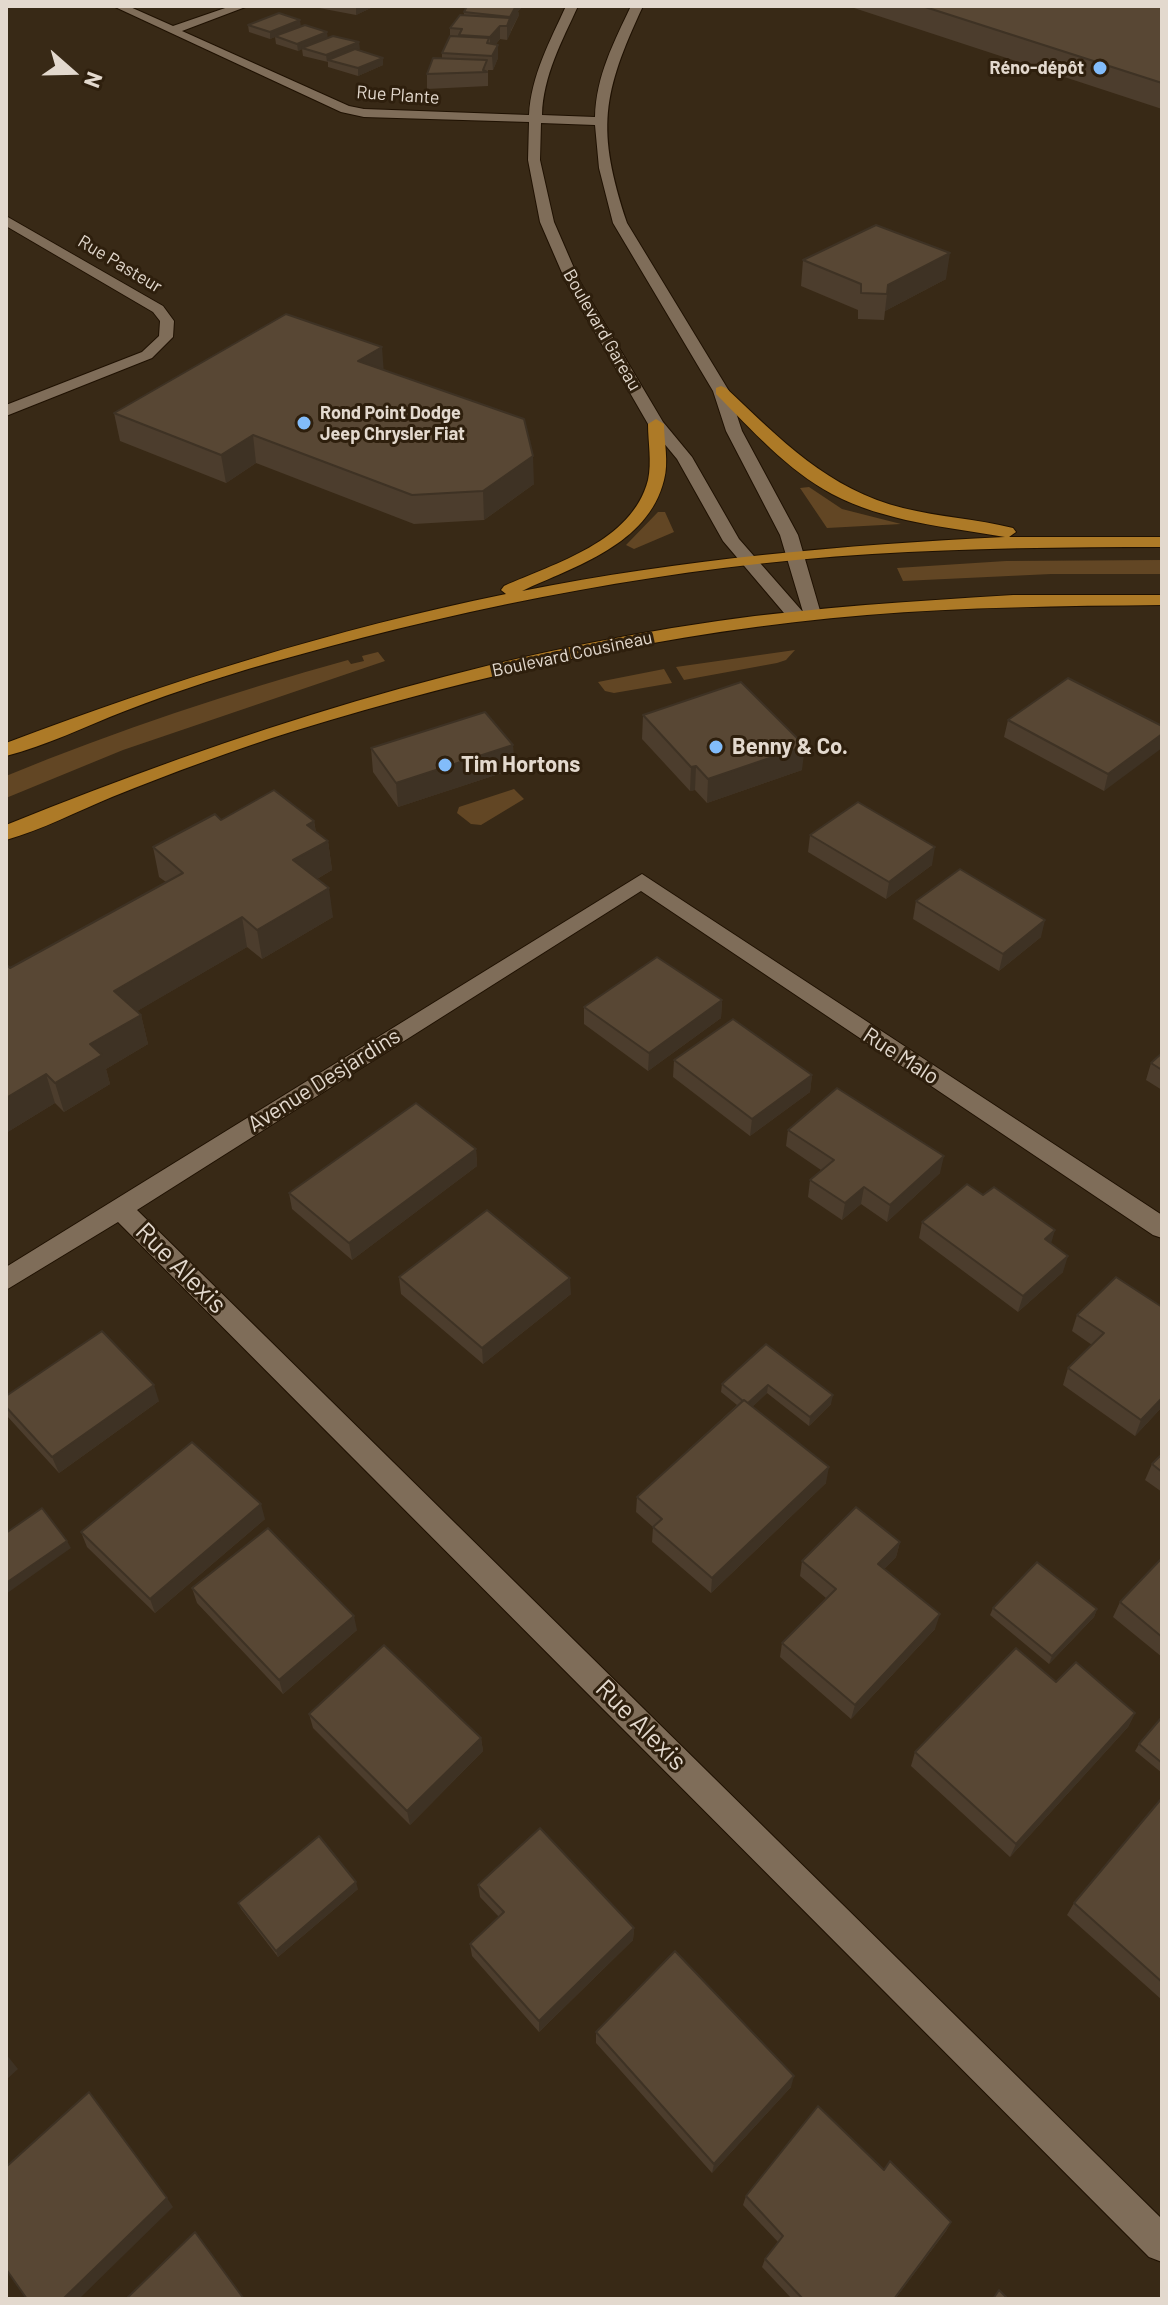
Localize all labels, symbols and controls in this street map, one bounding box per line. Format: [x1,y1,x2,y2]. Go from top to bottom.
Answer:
north arrow [32,32,112,112]
place label: Réno-dépôt [989,57,1084,79]
marker: Réno-dépôt [1091,59,1109,77]
text: N [80,69,109,92]
street label: Rue Plante [356,81,440,109]
street label: Rue Pasteur [74,230,166,298]
street label: Boulevard Gareau [558,265,646,395]
place label: Rond Point Dodge Jeep Chrysler Fiat [320,402,465,444]
marker: Rond Point Dodge Jeep Chrysler Fiat [295,414,313,432]
street label: Boulevard Cousineau [490,626,654,682]
place label: Benny & Co. [732,734,848,760]
marker: Benny & Co. [707,738,725,756]
place label: Tim Hortons [461,752,580,778]
marker: Tim Hortons [436,756,454,774]
street label: Rue Malo [858,1022,944,1090]
street label: Avenue Desjardins [243,1023,405,1137]
street label: Rue Alexis [129,1216,233,1320]
street label: Rue Alexis [589,1673,693,1777]

